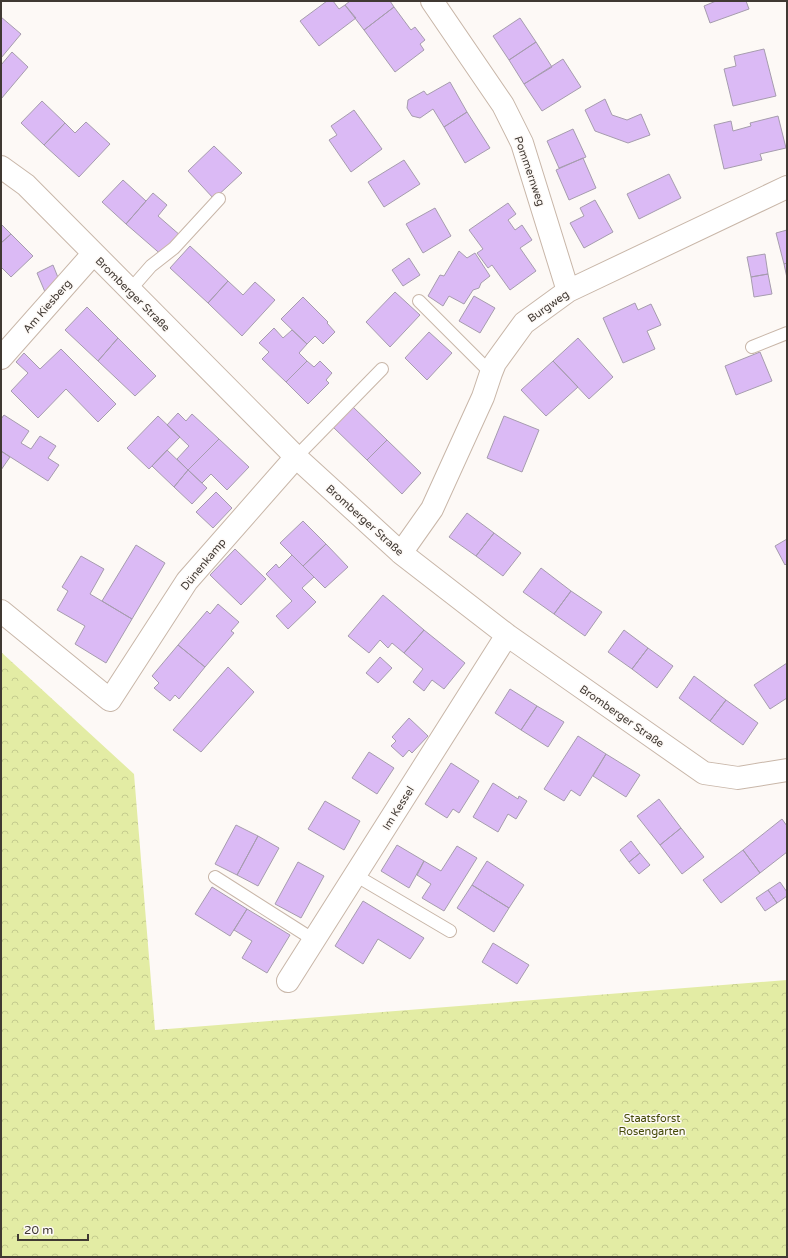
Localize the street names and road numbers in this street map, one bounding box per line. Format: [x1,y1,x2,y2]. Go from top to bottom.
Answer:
street label: Pommernweg [512,135,548,208]
street label: Bromberger Straße [93,254,173,334]
street label: Am Kiesberg [21,277,74,336]
street label: Burgweg [525,288,571,325]
street label: Bromberger Straße [323,482,406,559]
street label: Dünenkamp [178,536,229,593]
street label: Bromberger Straße [577,682,666,750]
street label: Im Kessel [380,784,417,833]

